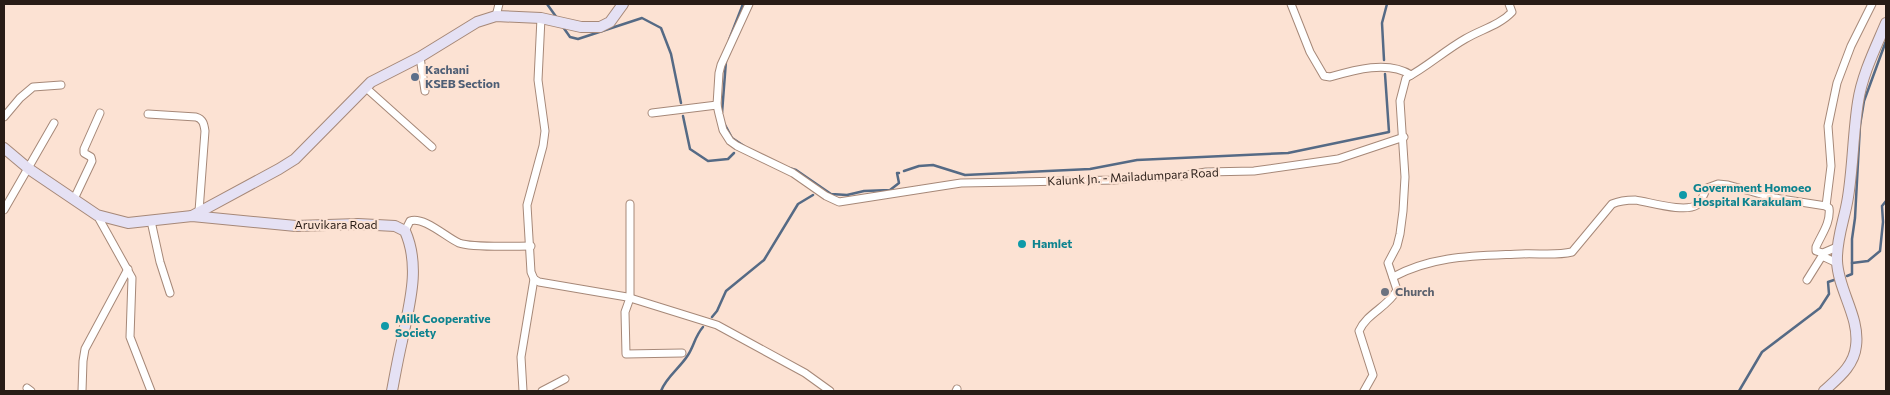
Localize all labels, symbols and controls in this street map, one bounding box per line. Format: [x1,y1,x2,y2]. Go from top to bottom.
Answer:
place label: Kachani KSEB Section [425,62,500,90]
marker: Kachani KSEB Section [409,71,421,83]
street label: Kalunk Jn. - Mailadumpara Road [1047,165,1219,188]
place label: Government Homoeo Hospital Karakulam [1693,180,1812,208]
marker: Government Homoeo Hospital Karakulam [1677,189,1689,201]
street label: Aruvikara Road [294,217,378,231]
place label: Hamlet [1032,236,1072,250]
marker: Hamlet [1016,238,1028,250]
place label: Church [1395,284,1435,298]
marker: Church [1379,286,1391,298]
place label: Milk Cooperative Society [395,311,490,339]
marker: Milk Cooperative Society [379,320,391,332]

